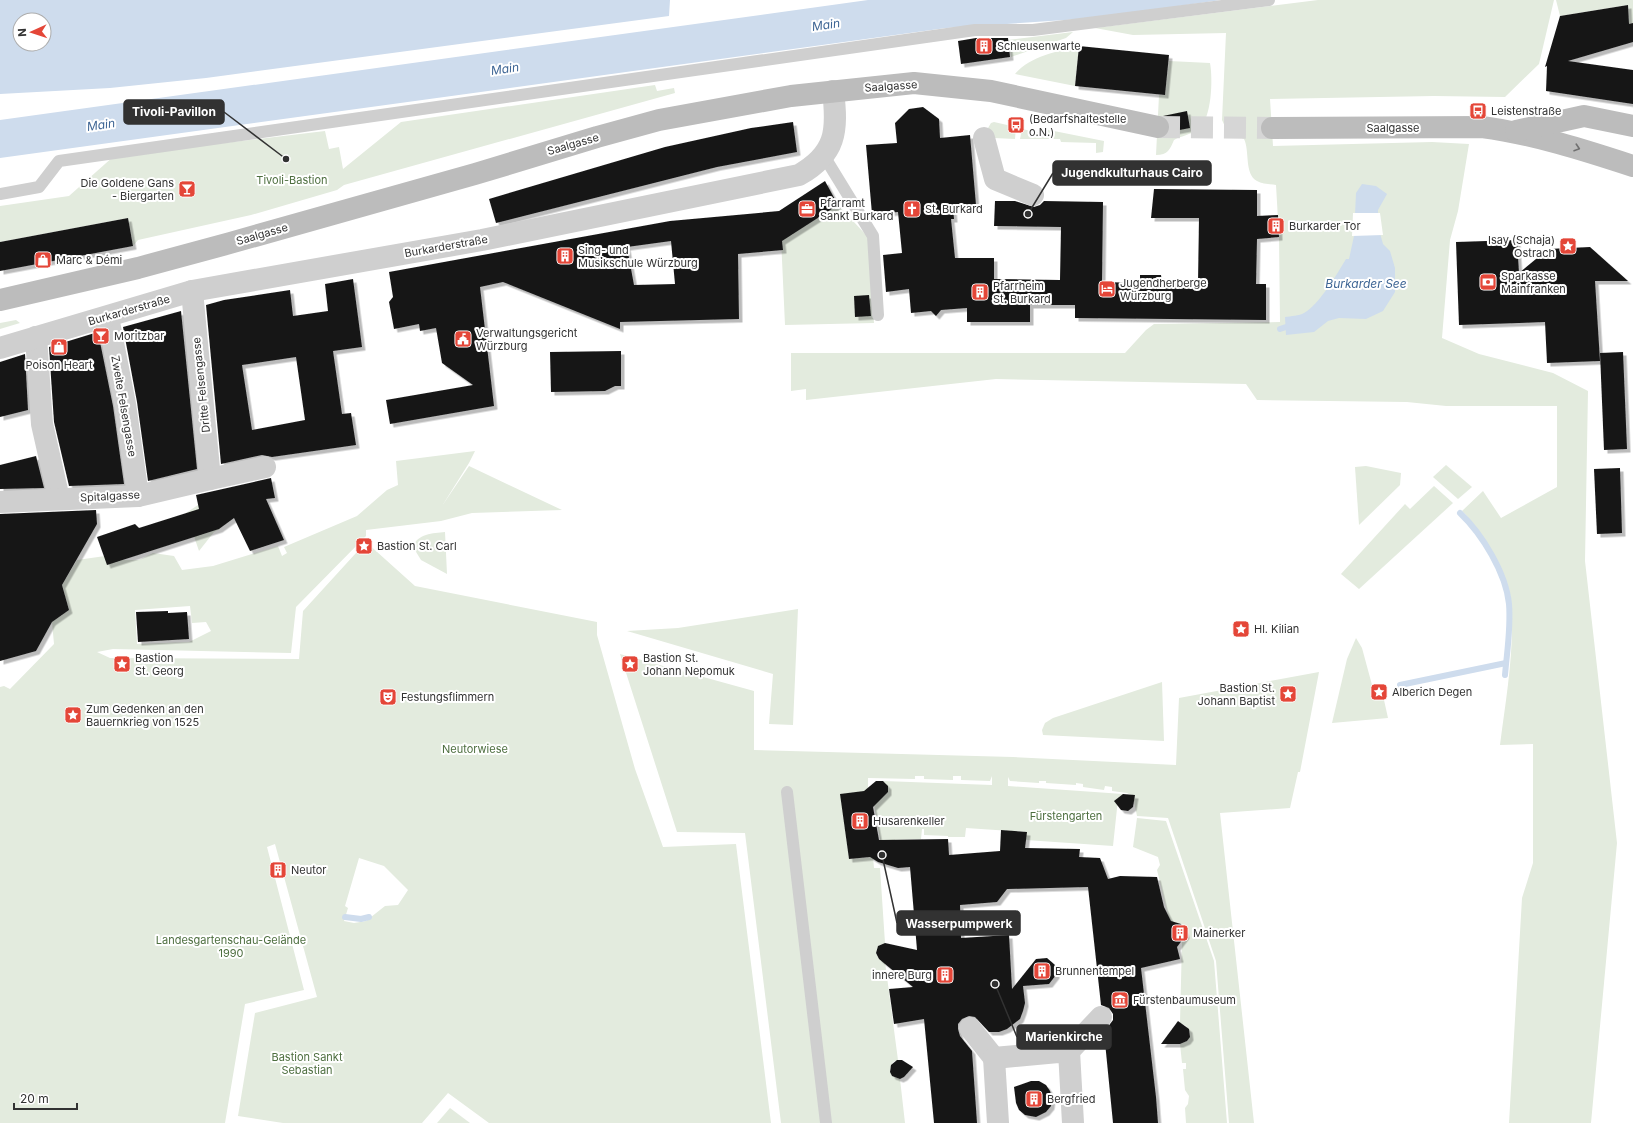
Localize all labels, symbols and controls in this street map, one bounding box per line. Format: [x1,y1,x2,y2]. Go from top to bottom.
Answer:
north arrow [12,12,52,52]
water label: Main [811,15,841,34]
text: N [15,28,29,37]
building icon: Schleusenwarte [974,36,994,56]
place label: Schleusenwarte [997,39,1081,53]
water label: Main [490,59,520,78]
street label: Saalgasse [864,77,918,95]
callout: Tivoli-Pavillon [124,100,224,124]
bus stop icon: Leistenstraße [1468,101,1488,121]
text: Tivoli-Pavillon [132,104,216,119]
place label: Leistenstraße [1491,104,1561,118]
place label: (Bedarfshaltestelle o.N.) [1029,112,1126,139]
water label: Main [86,115,116,134]
bus stop icon: (Bedarfshaltestelle o.N.) [1006,115,1026,135]
street label: Saalgasse [1366,121,1420,135]
street label: Saalgasse [546,130,600,158]
one-way arrow [1573,143,1580,152]
callout: Jugendkulturhaus Cairo [1053,161,1211,185]
text: Jugendkulturhaus Cairo [1061,165,1203,180]
park label: Tivoli-Bastion [256,173,328,187]
place label: Die Goldene Gans - Biergarten [81,176,174,203]
bar icon: Die Goldene Gans - Biergarten [177,179,197,199]
place label: Pfarramt Sankt Burkard [820,196,893,223]
office icon: Pfarramt Sankt Burkard [797,199,817,219]
church icon: St. Burkard [902,199,922,219]
place label: St. Burkard [925,202,983,216]
building icon: Burkarder Tor [1266,216,1286,236]
place label: Burkarder Tor [1289,219,1361,233]
street label: Saalgasse [235,220,289,248]
street label: Burkarderstraße [403,232,489,260]
place label: Isay (Schaja) Ostrach [1488,233,1555,260]
place icon: Isay (Schaja) Ostrach [1558,236,1578,256]
place label: Sing- und Musikschule Würzburg [578,243,698,270]
building icon: Sing- und Musikschule Würzburg [555,246,575,266]
shop icon: Marc & Démi [33,250,53,270]
place label: Marc & Démi [56,253,122,267]
place label: Sparkasse Mainfranken [1501,269,1566,296]
bank icon: Sparkasse Mainfranken [1478,272,1498,292]
place label: Jugendherberge Würzburg [1120,276,1207,303]
water label: Burkarder See [1325,276,1407,291]
place label: Pfarrheim St. Burkard [993,279,1051,306]
hotel icon: Jugendherberge Würzburg [1097,279,1117,299]
building icon: Pfarrheim St. Burkard [970,282,990,302]
street label: Burkarderstraße [87,292,171,328]
bar icon: Moritzbar [91,326,111,346]
place label: Verwaltungsgericht Würzburg [476,326,578,353]
place label: Moritzbar [114,329,164,343]
public building icon: Verwaltungsgericht Würzburg [453,329,473,349]
shop icon: Poison Heart [49,337,69,357]
street label: Dritte Felsengasse [189,337,213,433]
street label: Zweite Felsengasse [108,354,140,458]
place label: Poison Heart [25,358,93,372]
street label: Spitalgasse [80,487,140,505]
place icon: Bastion St. Carl [354,536,374,556]
place label: Bastion St. Carl [377,539,457,553]
place icon: Hl. Kilian [1231,619,1251,639]
place label: Hl. Kilian [1254,622,1299,636]
place label: Bastion St. Georg [135,651,184,678]
place label: Bastion St. Johann Nepomuk [643,651,735,678]
place icon: Bastion St. Georg [112,654,132,674]
place icon: Bastion St. Johann Nepomuk [620,654,640,674]
place label: Bastion St. Johann Baptist [1198,681,1275,708]
place icon: Alberich Degen [1369,682,1389,702]
place icon: Bastion St. Johann Baptist [1278,684,1298,704]
place label: Alberich Degen [1392,685,1472,699]
theatre icon: Festungsflimmern [378,687,398,707]
place label: Festungsflimmern [401,690,494,704]
place label: Zum Gedenken an den Bauernkrieg von 1525 [86,702,204,729]
place icon: Zum Gedenken an den Bauernkrieg von 1525 [63,705,83,725]
park label: Neutorwiese [442,742,508,756]
park label: Fürstengarten [1030,809,1102,823]
building icon: Husarenkeller [850,811,870,831]
place label: Husarenkeller [873,814,945,828]
building icon: Neutor [268,860,288,880]
place label: Neutor [291,863,326,877]
callout: Wasserpumpwerk [897,911,1020,935]
text: Wasserpumpwerk [906,916,1012,931]
building icon: Mainerker [1170,923,1190,943]
place label: Mainerker [1193,926,1245,940]
park label: Landesgartenschau-Gelände 1990 [156,933,306,960]
building icon: Brunnentempel [1032,961,1052,981]
place label: Brunnentempel [1055,964,1134,978]
building icon: innere Burg [935,965,955,985]
place label: innere Burg [872,968,932,982]
museum icon: Fürstenbaumuseum [1110,990,1130,1010]
place label: Fürstenbaumuseum [1133,993,1236,1007]
callout: Marienkirche [1017,1025,1111,1049]
text: Marienkirche [1025,1029,1103,1044]
park label: Bastion Sankt Sebastian [271,1050,343,1077]
scale bar [14,1085,77,1111]
building icon: Bergfried [1024,1089,1044,1109]
text: 20 m [20,1091,49,1106]
place label: Bergfried [1047,1092,1096,1106]

